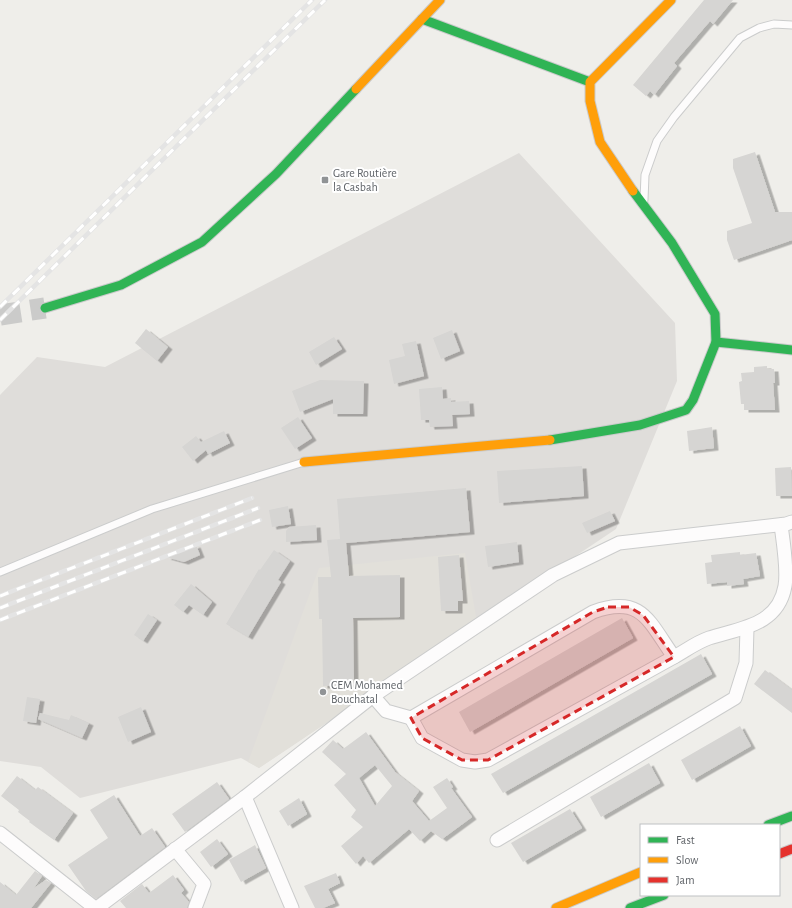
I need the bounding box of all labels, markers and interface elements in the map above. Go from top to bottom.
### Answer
place label: Gare Routière la Casbah [333,167,397,193]
marker: Gare Routière la Casbah [320,175,330,185]
place label: CEM Mohamed Bouchatal [331,679,403,705]
marker: CEM Mohamed Bouchatal [318,687,328,697]
legend [640,824,780,896]
text: Fast [676,834,695,846]
text: Slow [676,854,698,866]
text: Jam [676,874,695,886]

